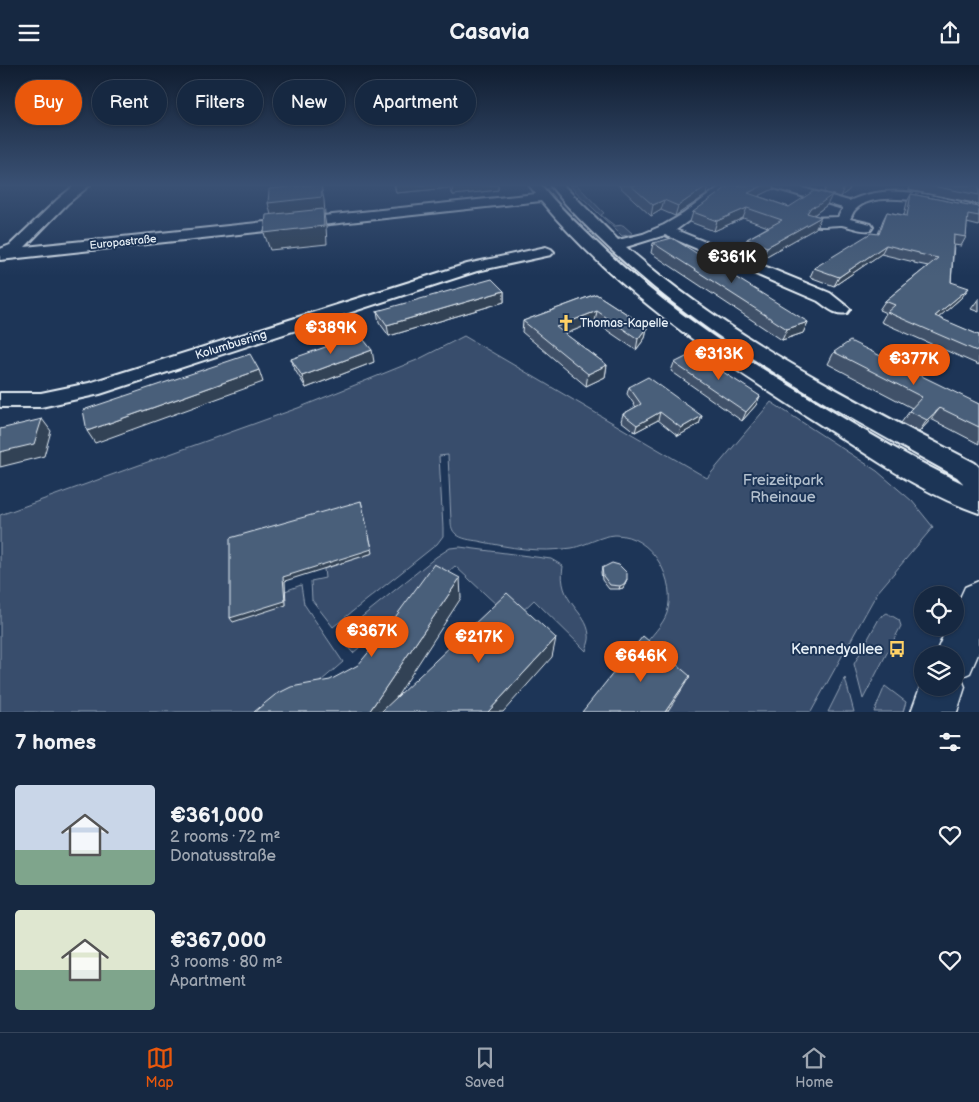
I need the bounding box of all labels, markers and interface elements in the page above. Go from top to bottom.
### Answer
icon: menu [15,19,43,47]
text: Casavia [449,19,530,46]
icon: share [936,19,964,47]
chip: Buy [15,80,82,125]
chip: Rent [92,80,167,125]
chip: Filters [177,80,263,125]
chip: New [273,80,345,125]
chip: Apartment [355,80,476,125]
street label: Europastraße [89,232,158,252]
pin: €361K [697,241,767,284]
text: €361K [708,248,756,267]
pin: €389K [296,313,366,355]
church icon: Thomas-Kapelle [556,313,576,333]
place label: Thomas-Kapelle [580,316,668,331]
text: €389K [305,319,357,338]
street label: Kolumbusring [193,327,269,363]
pin: €313K [684,339,754,381]
pin: €377K [879,343,949,386]
text: €313K [695,345,743,364]
text: €377K [889,350,939,369]
park label: Freizeitpark Rheinaue [743,471,824,507]
map controls [914,586,964,696]
button: locate [914,586,964,636]
pin: €367K [337,615,407,658]
pin: €217K [444,621,514,664]
text: €367K [347,622,397,641]
text: €217K [455,628,503,647]
bus stop icon: Kennedyallee [887,639,907,659]
place label: Kennedyallee [791,640,883,659]
pin: €646K [606,641,676,683]
button: layers [914,646,964,696]
text: €646K [615,647,667,666]
icon: filters [936,728,964,756]
text: 7 homes [15,730,96,755]
text: €361,000 [170,803,264,828]
icon: home [55,805,115,865]
icon: heart [936,821,964,849]
text: 2 rooms · 72 m² [170,828,280,847]
text: Donatusstraße [170,847,276,866]
text: €367,000 [170,928,266,953]
icon: home [55,930,115,990]
icon: heart [936,946,964,974]
text: 3 rooms · 80 m² [170,953,283,972]
text: Apartment [170,972,246,991]
tab: Map [146,1044,174,1091]
tab: Saved [465,1044,504,1091]
tab: Home [795,1044,833,1091]

